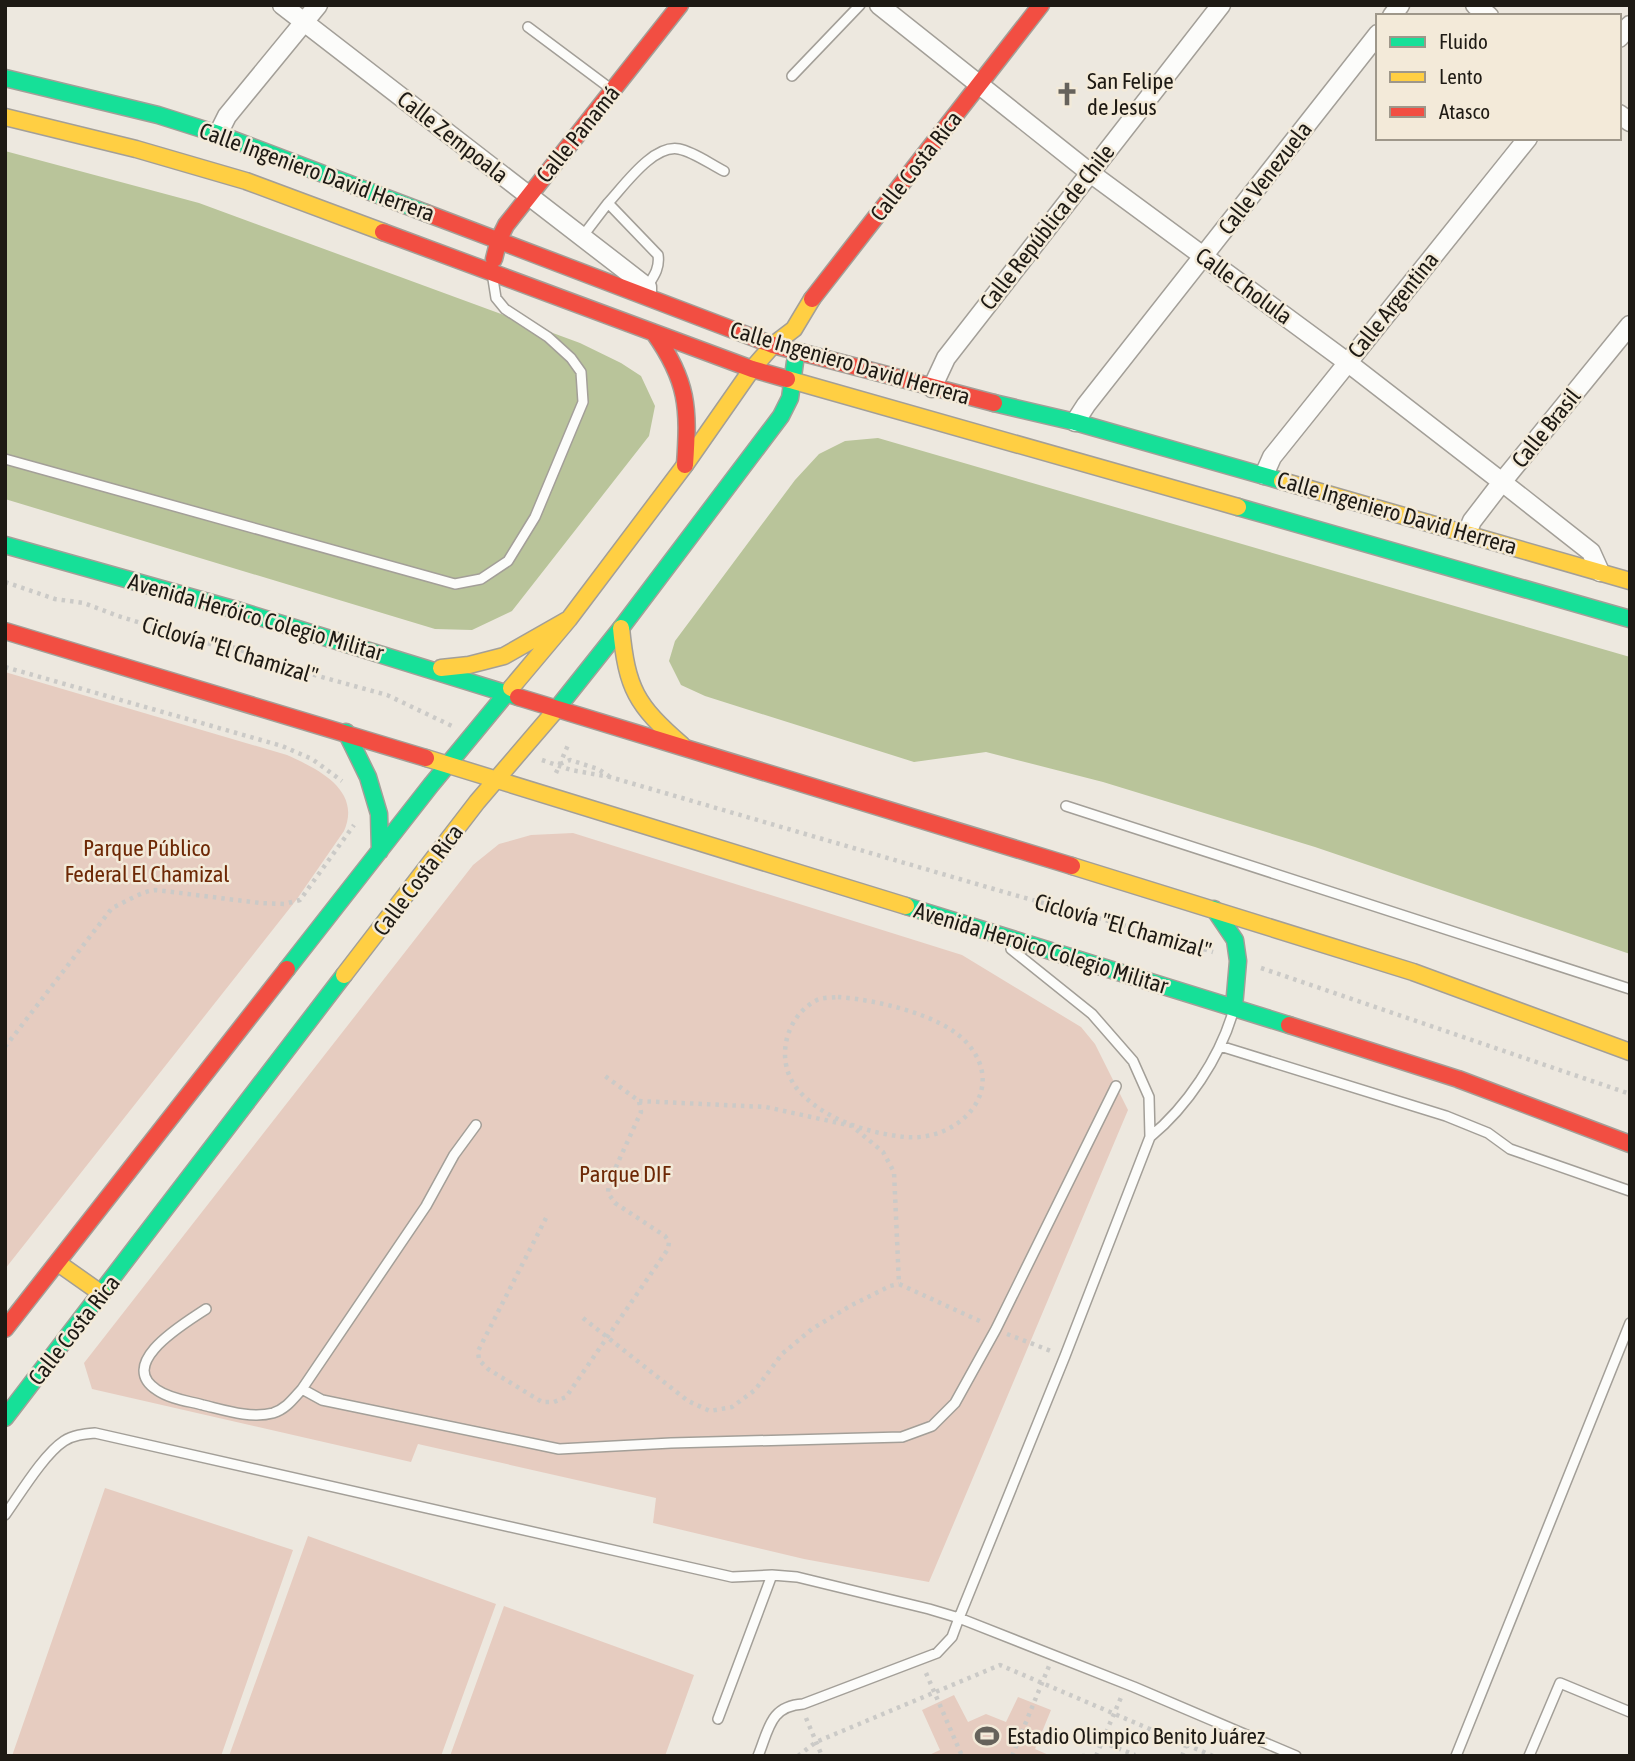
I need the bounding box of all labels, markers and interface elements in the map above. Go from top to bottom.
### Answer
legend [1376,14,1621,140]
text: Fluido [1439,29,1488,53]
text: Lento [1439,64,1483,88]
place label: San Felipe de Jesus [1087,68,1174,120]
street label: Calle Panamá [531,80,625,188]
church icon: San Felipe de Jesus [1053,80,1081,108]
street label: Calle Zempoala [393,86,513,188]
text: Atasco [1439,99,1490,123]
street label: Calle Costa Rica [865,106,967,226]
street label: Calle Venezuela [1213,116,1317,240]
street label: Calle Ingeniero David Herrera [196,117,438,227]
street label: Calle República de Chile [974,139,1120,315]
street label: Calle Cholula [1191,242,1297,330]
street label: Calle Argentina [1342,247,1444,363]
street label: Calle Ingeniero David Herrera [727,316,973,410]
street label: Calle Brasil [1506,383,1586,473]
street label: Calle Ingeniero David Herrera [1274,466,1520,560]
street label: Avenida Heróico Colegio Militar [125,568,388,666]
street label: Ciclovía "El Chamizal" [139,611,321,689]
street label: Calle Costa Rica [368,819,468,941]
park label: Parque Público Federal El Chamizal [65,835,229,887]
street label: Ciclovía "El Chamizal" [1032,888,1214,964]
street label: Avenida Heroico Colegio Militar [911,897,1172,999]
park label: Parque DIF [579,1161,672,1187]
street label: Calle Costa Rica [23,1270,125,1390]
sports icon: Estadio Olimpico Benito Juárez [973,1722,1001,1750]
place label: Estadio Olimpico Benito Juárez [1007,1723,1265,1749]

